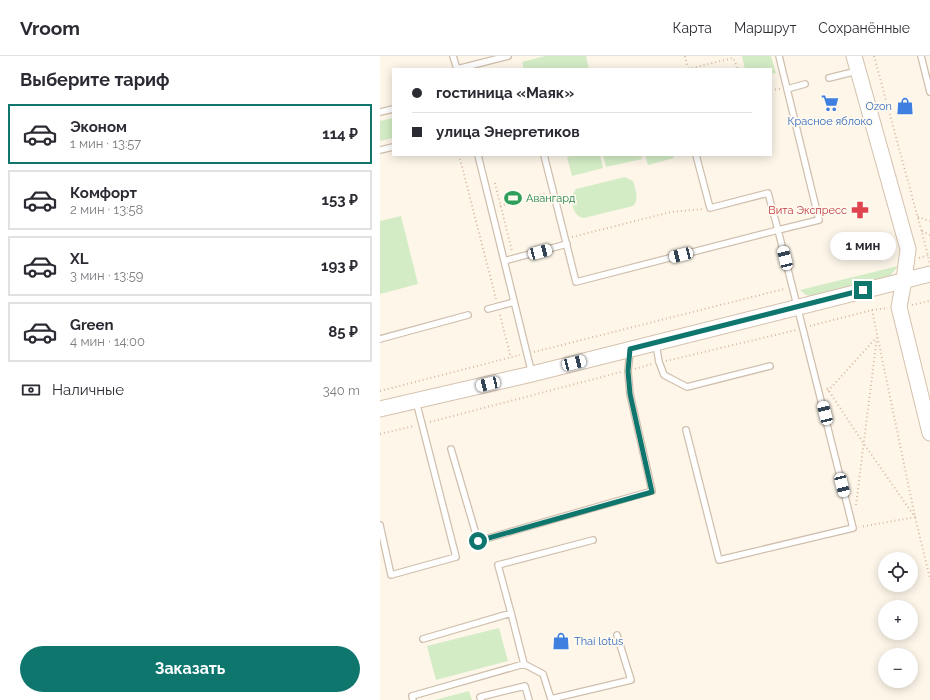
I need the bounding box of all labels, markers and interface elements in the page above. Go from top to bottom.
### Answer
text: Vroom [20,17,80,39]
text: Карта [673,20,712,36]
text: Маршрут [734,20,796,36]
text: Сохранённые [818,20,910,36]
text: Выберите тариф [20,69,170,90]
text: гостиница «Маяк» [436,84,574,102]
supermarket icon: Красное яблоко [820,93,840,113]
shop icon: Ozon [895,96,915,116]
place label: Ozon [865,100,892,113]
place label: Красное яблоко [787,115,873,128]
icon: car [22,116,58,152]
text: Эконом [70,118,127,136]
text: улица Энергетиков [436,123,580,141]
text: 114 ₽ [322,125,358,143]
text: 1 мин · 13:57 [70,136,141,151]
icon: car [22,182,58,218]
text: Комфорт [70,184,137,202]
sports icon: Авангард [503,188,523,208]
text: 153 ₽ [322,191,358,209]
place label: Авангард [526,192,576,205]
pharmacy icon: Вита Экспресс [850,200,870,220]
text: 2 мин · 13:58 [70,202,143,217]
place label: Вита Экспресс [768,204,847,217]
callout: 1 мин [830,232,896,260]
text: 1 мин [846,238,880,253]
car [527,243,553,261]
car [776,245,794,271]
car [668,246,694,264]
icon: car [22,248,58,284]
text: XL [70,250,88,268]
text: 193 ₽ [321,257,358,275]
text: 3 мин · 13:59 [70,268,143,283]
route end [854,281,872,299]
icon: car [22,314,58,350]
text: Green [70,316,114,334]
text: 85 ₽ [328,323,358,341]
text: 4 мин · 14:00 [70,334,145,349]
car [561,354,587,372]
car [475,375,501,393]
icon: cash [20,379,42,401]
text: Наличные [52,381,124,399]
text: 340 m [323,383,360,398]
car [816,400,834,426]
car [833,472,851,498]
route start [469,532,487,550]
map controls [878,552,918,688]
button: locate [878,552,918,592]
button: + [878,600,918,640]
shop icon: Thai lotus [551,631,571,651]
place label: Thai lotus [574,635,623,648]
button: Заказать [20,646,360,692]
button: − [878,648,918,688]

